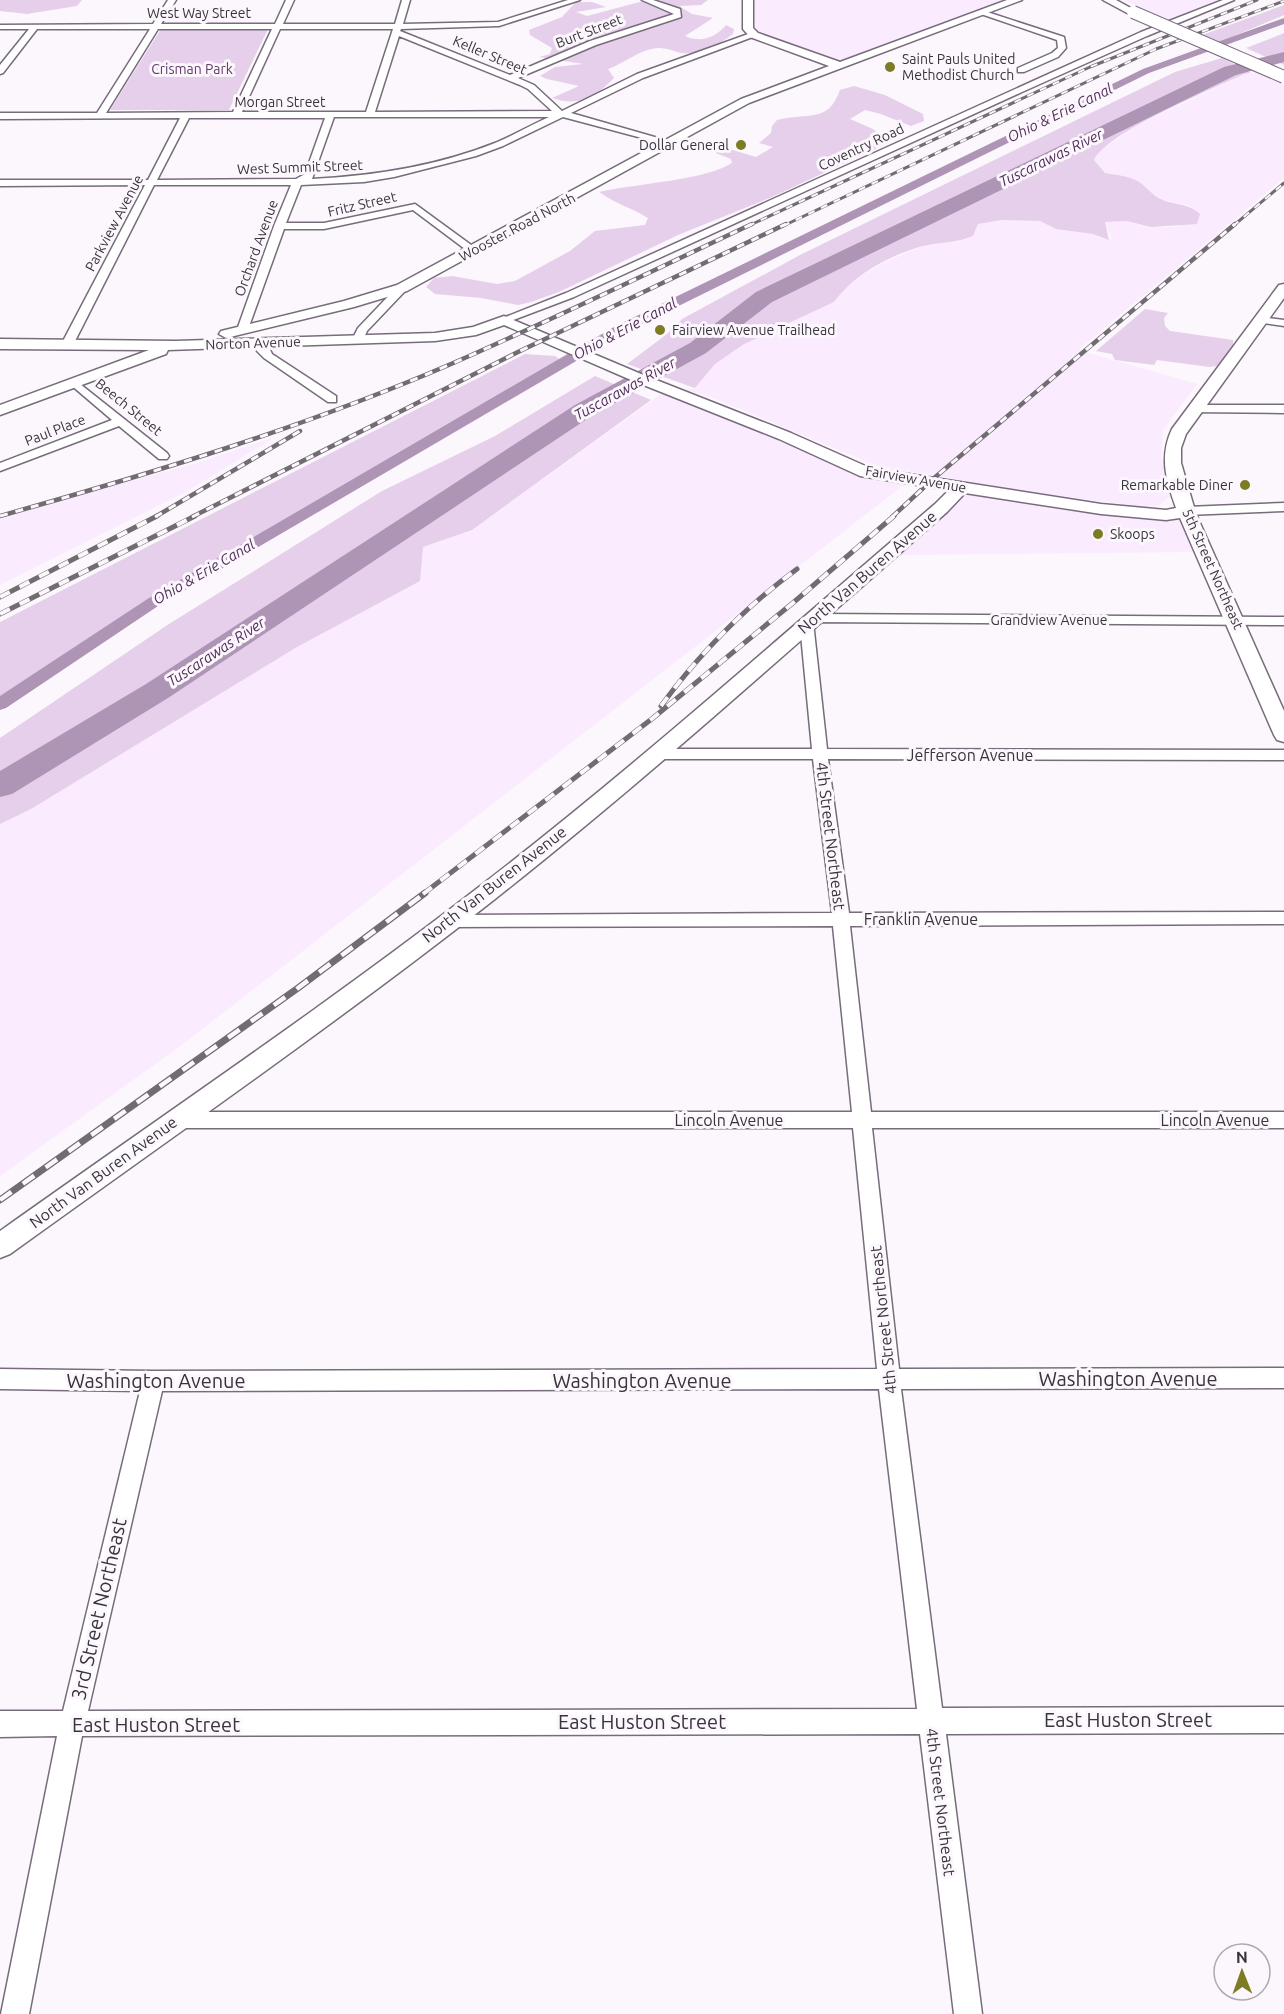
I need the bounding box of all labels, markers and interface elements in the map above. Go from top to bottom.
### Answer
street label: West Way Street [147,5,252,21]
street label: Burt Street [553,11,625,51]
street label: Keller Street [451,32,530,78]
place label: Saint Pauls United Methodist Church [902,51,1015,83]
marker: Saint Pauls United Methodist Church [883,60,897,74]
park label: Crisman Park [151,61,233,77]
water label: Ohio & Erie Canal [1004,79,1116,145]
street label: Morgan Street [234,94,326,110]
street label: Coventry Road [816,120,906,174]
water label: Tuscarawas River [996,125,1107,190]
place label: Dollar General [639,137,729,153]
marker: Dollar General [734,138,748,152]
street label: West Summit Street [237,157,364,177]
street label: Parkview Avenue [82,172,146,274]
street label: Fritz Street [326,188,398,220]
street label: Wooster Road North [456,190,578,264]
street label: Orchard Avenue [231,197,281,299]
water label: Ohio & Erie Canal [570,294,680,363]
place label: Fairview Avenue Trailhead [672,322,835,338]
marker: Fairview Avenue Trailhead [653,323,667,337]
street label: Norton Avenue [205,333,301,353]
water label: Tuscarawas River [571,353,680,423]
street label: Beech Street [92,375,166,439]
street label: Paul Place [22,411,88,449]
street label: Fairview Avenue [864,462,968,496]
place label: Remarkable Diner [1121,477,1234,493]
marker: Remarkable Diner [1238,478,1252,492]
street label: 5th Street Northeast [1179,506,1247,632]
street label: North Van Buren Avenue [794,507,940,637]
place label: Skoops [1110,526,1155,542]
marker: Skoops [1091,527,1105,541]
water label: Ohio & Erie Canal [150,535,258,608]
street label: Grandview Avenue [990,612,1108,628]
water label: Tuscarawas River [164,613,269,690]
street label: Jefferson Avenue [907,746,1033,764]
street label: 4th Street Northeast [813,761,849,912]
street label: North Van Buren Avenue [418,822,570,946]
street label: Franklin Avenue [864,910,978,928]
street label: Lincoln Avenue [675,1111,783,1129]
street label: Lincoln Avenue [1161,1111,1269,1129]
street label: North Van Buren Avenue [26,1112,180,1232]
street label: 4th Street Northeast [866,1244,900,1395]
street label: Washington Avenue [1038,1367,1218,1390]
street label: Washington Avenue [66,1369,246,1392]
street label: Washington Avenue [552,1369,732,1392]
street label: 3rd Street Northeast [66,1515,131,1702]
street label: East Huston Street [1044,1708,1212,1731]
street label: East Huston Street [558,1710,726,1733]
street label: East Huston Street [72,1713,240,1736]
street label: 4th Street Northeast [923,1727,959,1878]
north arrow [1212,1942,1272,2002]
text: N [1236,1948,1248,1966]

